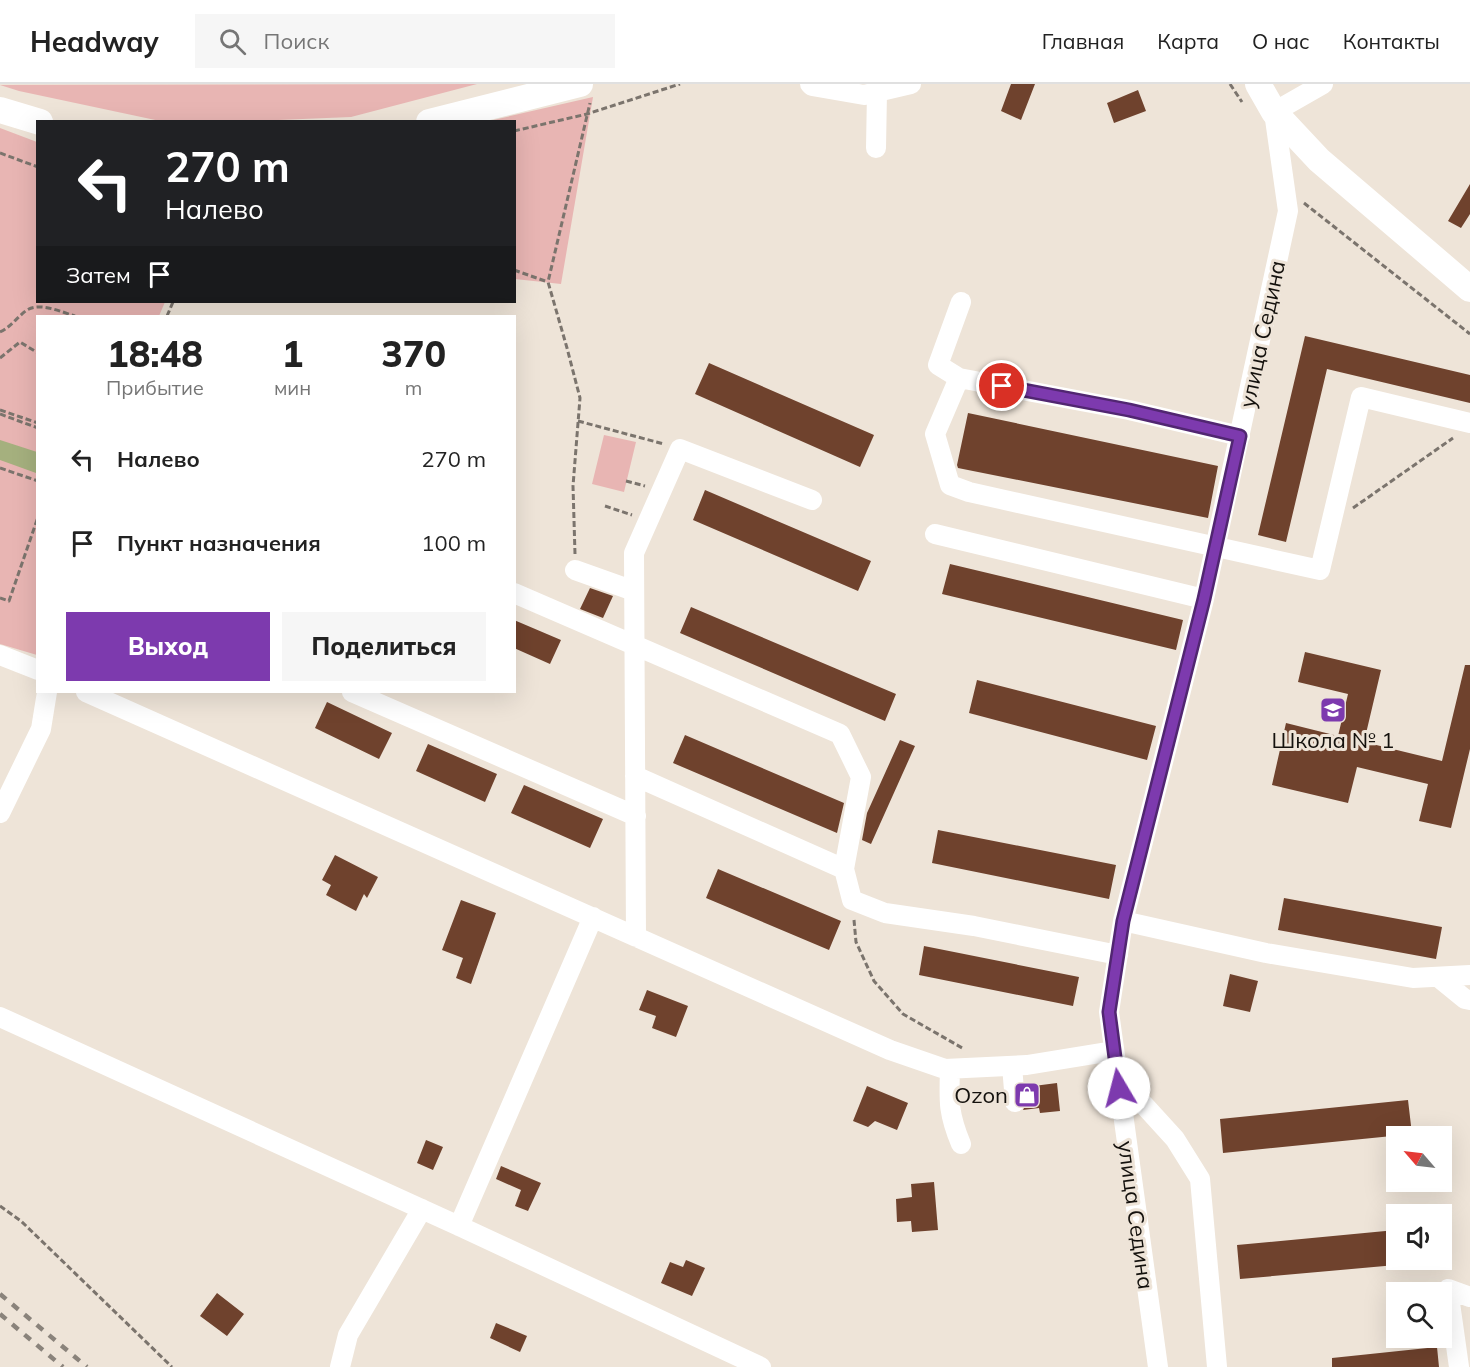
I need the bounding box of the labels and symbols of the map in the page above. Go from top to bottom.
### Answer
street label: улица Седина [1233,258,1291,410]
pin [976,360,1027,411]
school or university icon: Школа № 1 [1318,695,1348,725]
place label: Школа № 1 [1271,726,1395,754]
position arrow [1087,1056,1151,1120]
shop icon: Ozon [1012,1080,1042,1110]
place label: Ozon [954,1081,1008,1109]
north arrow [1386,1126,1452,1192]
street label: улица Седина [1112,1139,1160,1291]

